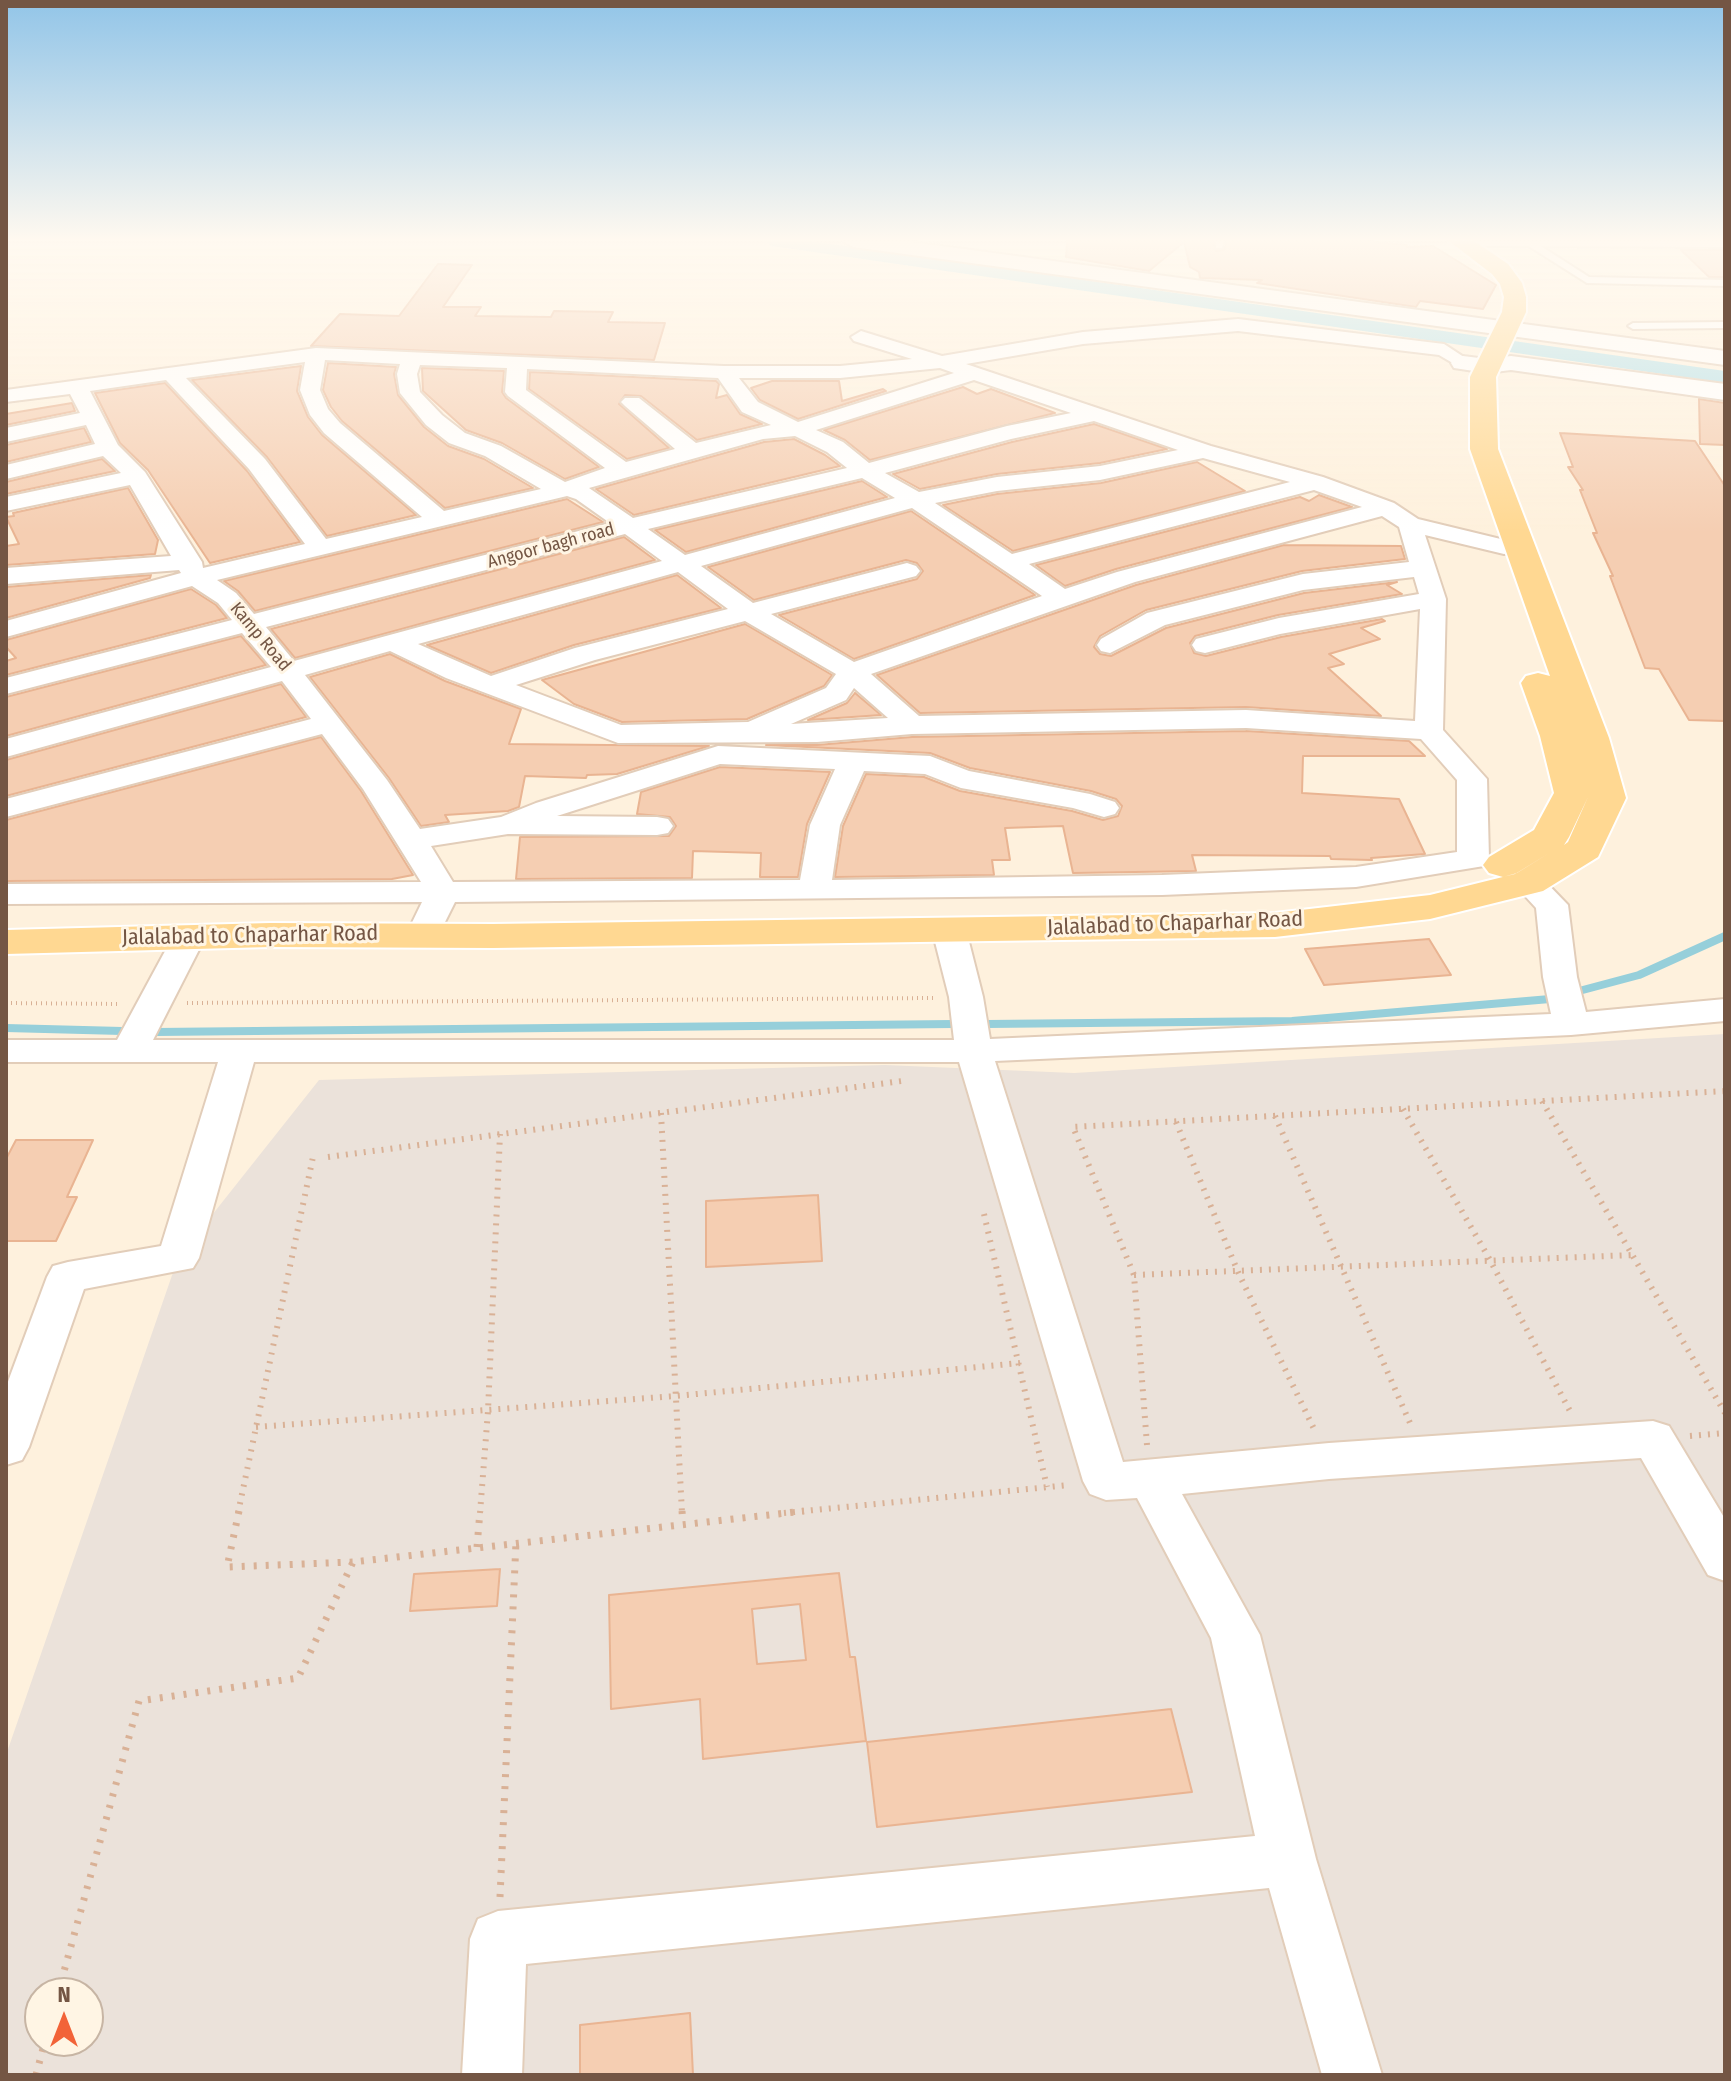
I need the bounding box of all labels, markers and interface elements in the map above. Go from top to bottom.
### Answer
street label: Angoor bagh road [485,519,617,573]
street label: Kamp Road [225,598,295,676]
street label: Jalalabad to Chaparhar Road [1046,906,1304,942]
street label: Jalalabad to Chaparhar Road [122,921,378,951]
north arrow [24,1977,104,2057]
text: N [57,1981,71,2008]

